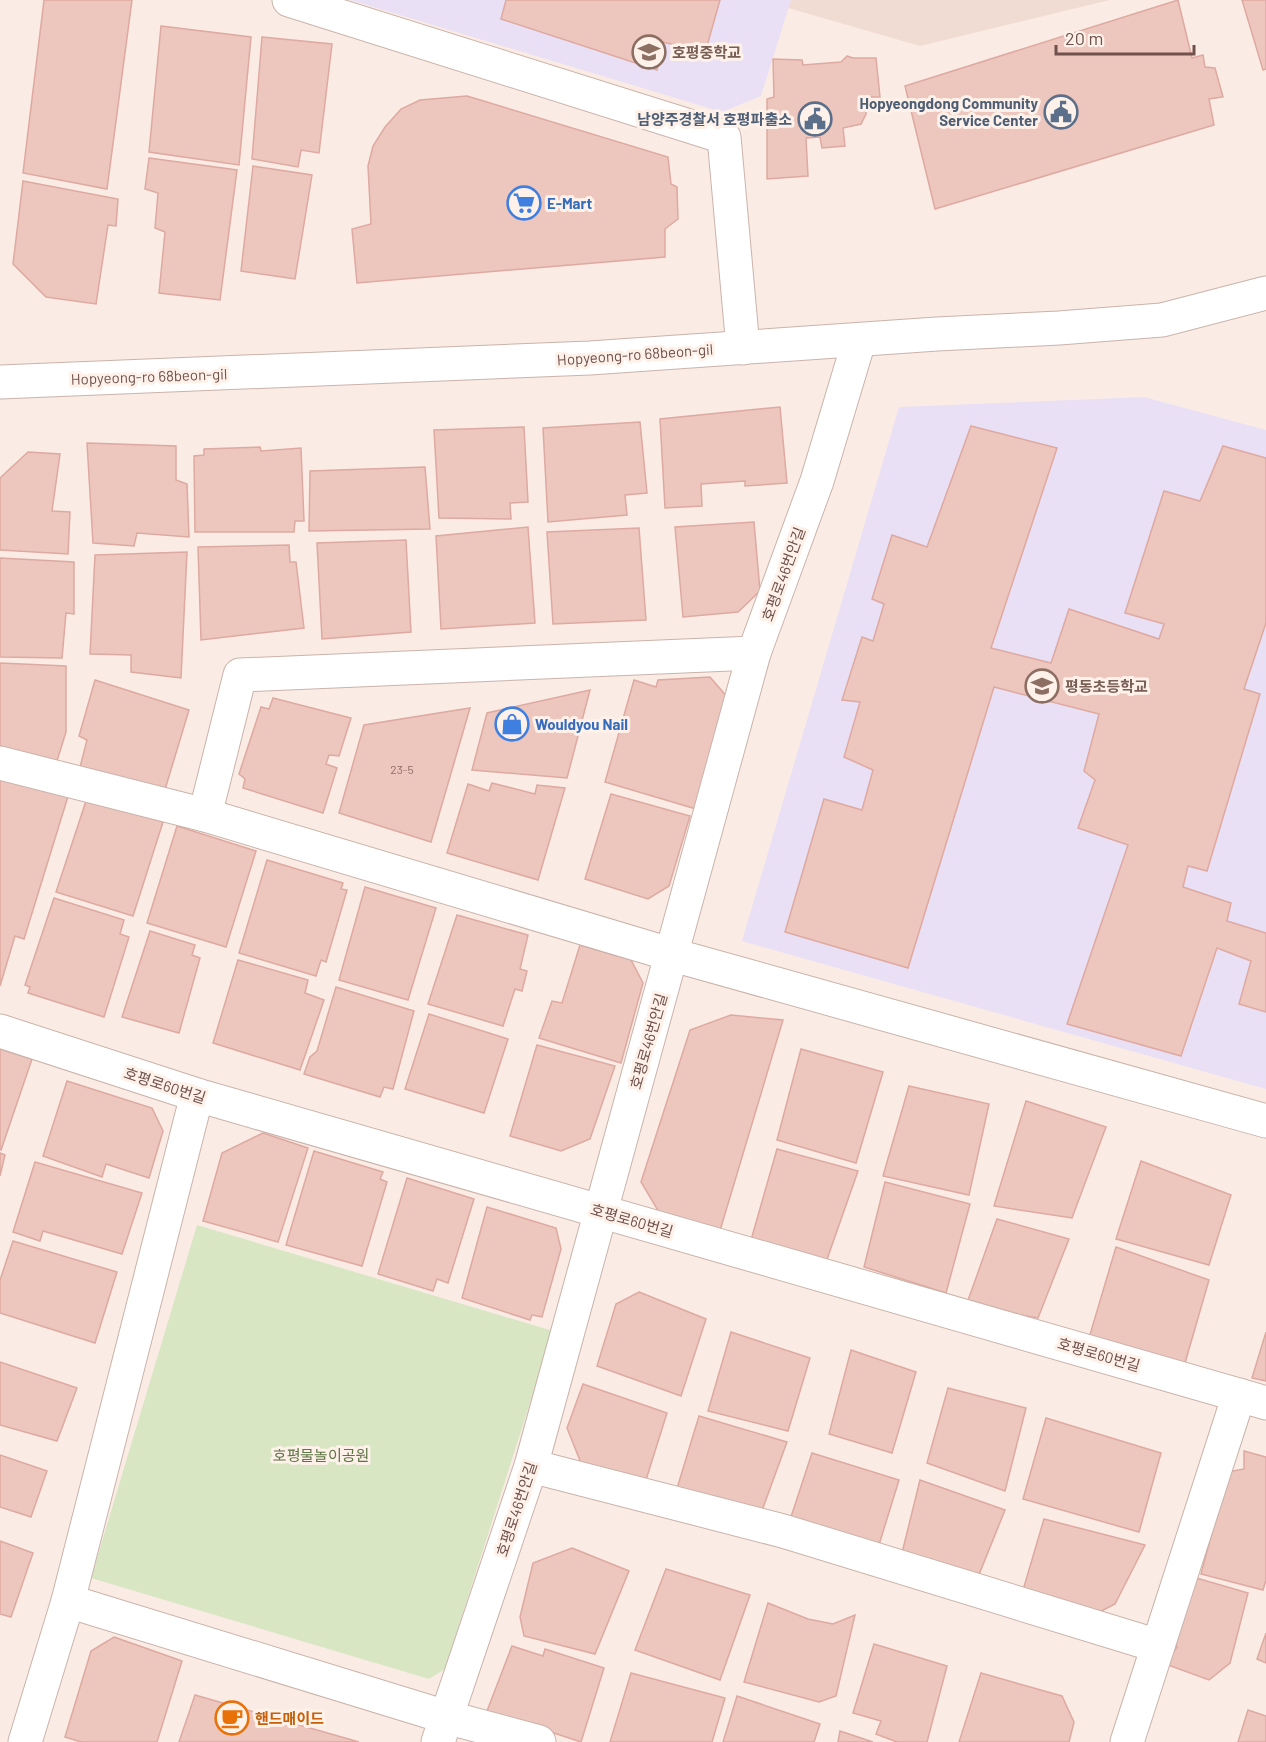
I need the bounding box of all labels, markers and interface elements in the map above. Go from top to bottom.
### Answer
scale bar [1056,18,1194,56]
text: 20 m [1065,27,1103,49]
school or university icon: 호평중학교 [631,34,667,70]
place label: 호평중학교 [672,43,741,61]
place label: Hopyeongdong Community Service Center [860,94,1038,129]
public building icon: Hopyeongdong Community Service Center [1043,94,1079,130]
public building icon: 남양주경찰서 호평파출소 [797,101,833,137]
place label: 남양주경찰서 호평파출소 [637,110,792,128]
supermarket icon: E-Mart [506,185,542,221]
place label: E-Mart [547,194,592,212]
street label: Hopyeong-ro 68beon-gil [556,340,714,368]
street label: Hopyeong-ro 68beon-gil [70,364,228,388]
street label: 호평로46번안길 [758,525,808,623]
school or university icon: 평동초등학교 [1024,668,1060,704]
place label: 평동초등학교 [1065,677,1148,695]
shop icon: Wouldyou Nail [494,706,530,742]
place label: Wouldyou Nail [535,715,628,733]
house number: 23-5 [390,762,414,776]
street label: 호평로46번안길 [626,991,670,1091]
street label: 호평로60번길 [122,1063,208,1107]
street label: 호평로60번길 [589,1200,675,1240]
street label: 호평로60번길 [1056,1334,1142,1374]
park label: 호평물놀이공원 [273,1446,369,1464]
street label: 호평로46번안길 [492,1459,540,1559]
cafe icon: 핸드매이드 [214,1700,250,1736]
place label: 핸드매이드 [255,1709,324,1727]

